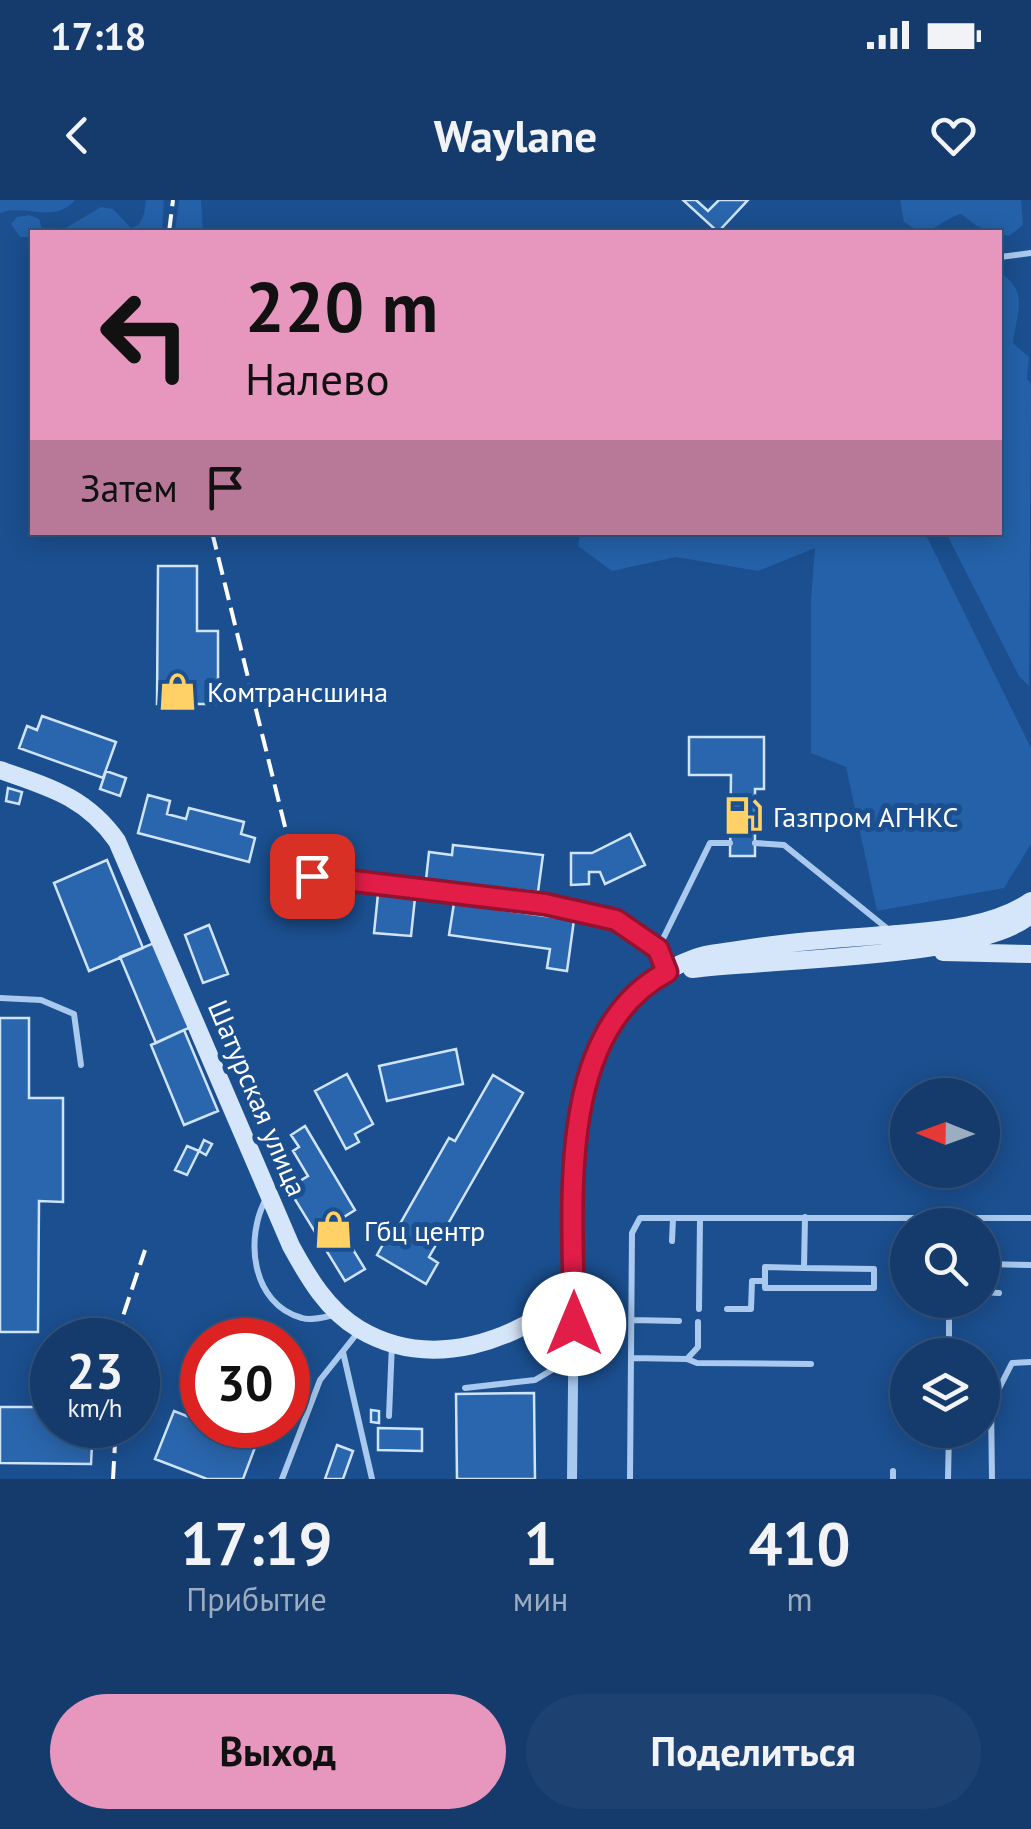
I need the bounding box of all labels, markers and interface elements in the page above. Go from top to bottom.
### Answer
text: 17:18 [50,11,146,60]
text: Waylane [434,106,597,164]
icon: back [50,108,105,163]
icon: heart [926,108,981,163]
text: 220 m [245,261,438,351]
icon: left [80,270,210,400]
text: Налево [245,349,390,407]
icon: arrive [198,460,253,515]
text: Затем [80,463,178,512]
shop icon: Комтрансшина [156,670,198,712]
place label: Комтрансшина [207,673,388,710]
fuel station icon: Газпром АГНКС [722,795,764,837]
place label: Газпром АГНКС [773,798,958,835]
pin [270,834,355,919]
icon: arrive [285,849,340,904]
street label: Шатурская улица [200,994,316,1202]
north arrow [890,1078,1000,1188]
map controls [890,1078,1000,1448]
button: search [890,1208,1000,1318]
shop icon: Гбц центр [313,1209,355,1251]
place label: Гбц центр [364,1212,485,1249]
position arrow [522,1272,626,1376]
speed limit sign: 30 [180,1318,310,1448]
text: 23 [67,1338,123,1403]
button: layers [890,1338,1000,1448]
text: km/h [68,1392,122,1424]
text: 17:19 [180,1504,333,1582]
text: 1 [524,1504,558,1582]
text: 410 [749,1504,851,1582]
text: Прибытие [186,1578,327,1620]
text: мин [513,1578,568,1620]
text: m [787,1578,813,1620]
button: Выход [50,1694,506,1809]
button: Поделиться [526,1694,981,1809]

